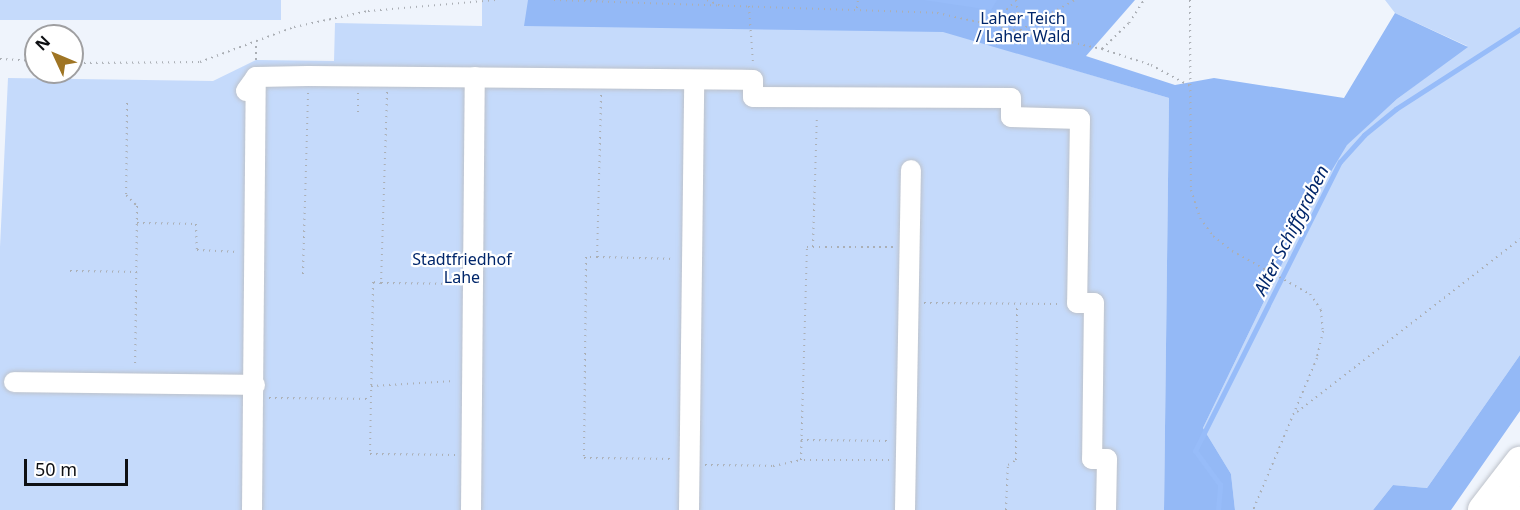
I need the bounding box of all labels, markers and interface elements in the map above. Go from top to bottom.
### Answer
park label: Laher Teich / Laher Wald [976,8,1070,46]
north arrow [24,24,84,84]
text: N [30,31,55,55]
water label: Alter Schiffgraben [1249,162,1333,298]
park label: Stadtfriedhof Lahe [412,249,512,287]
scale bar [27,447,130,485]
text: 50 m [35,457,77,481]

